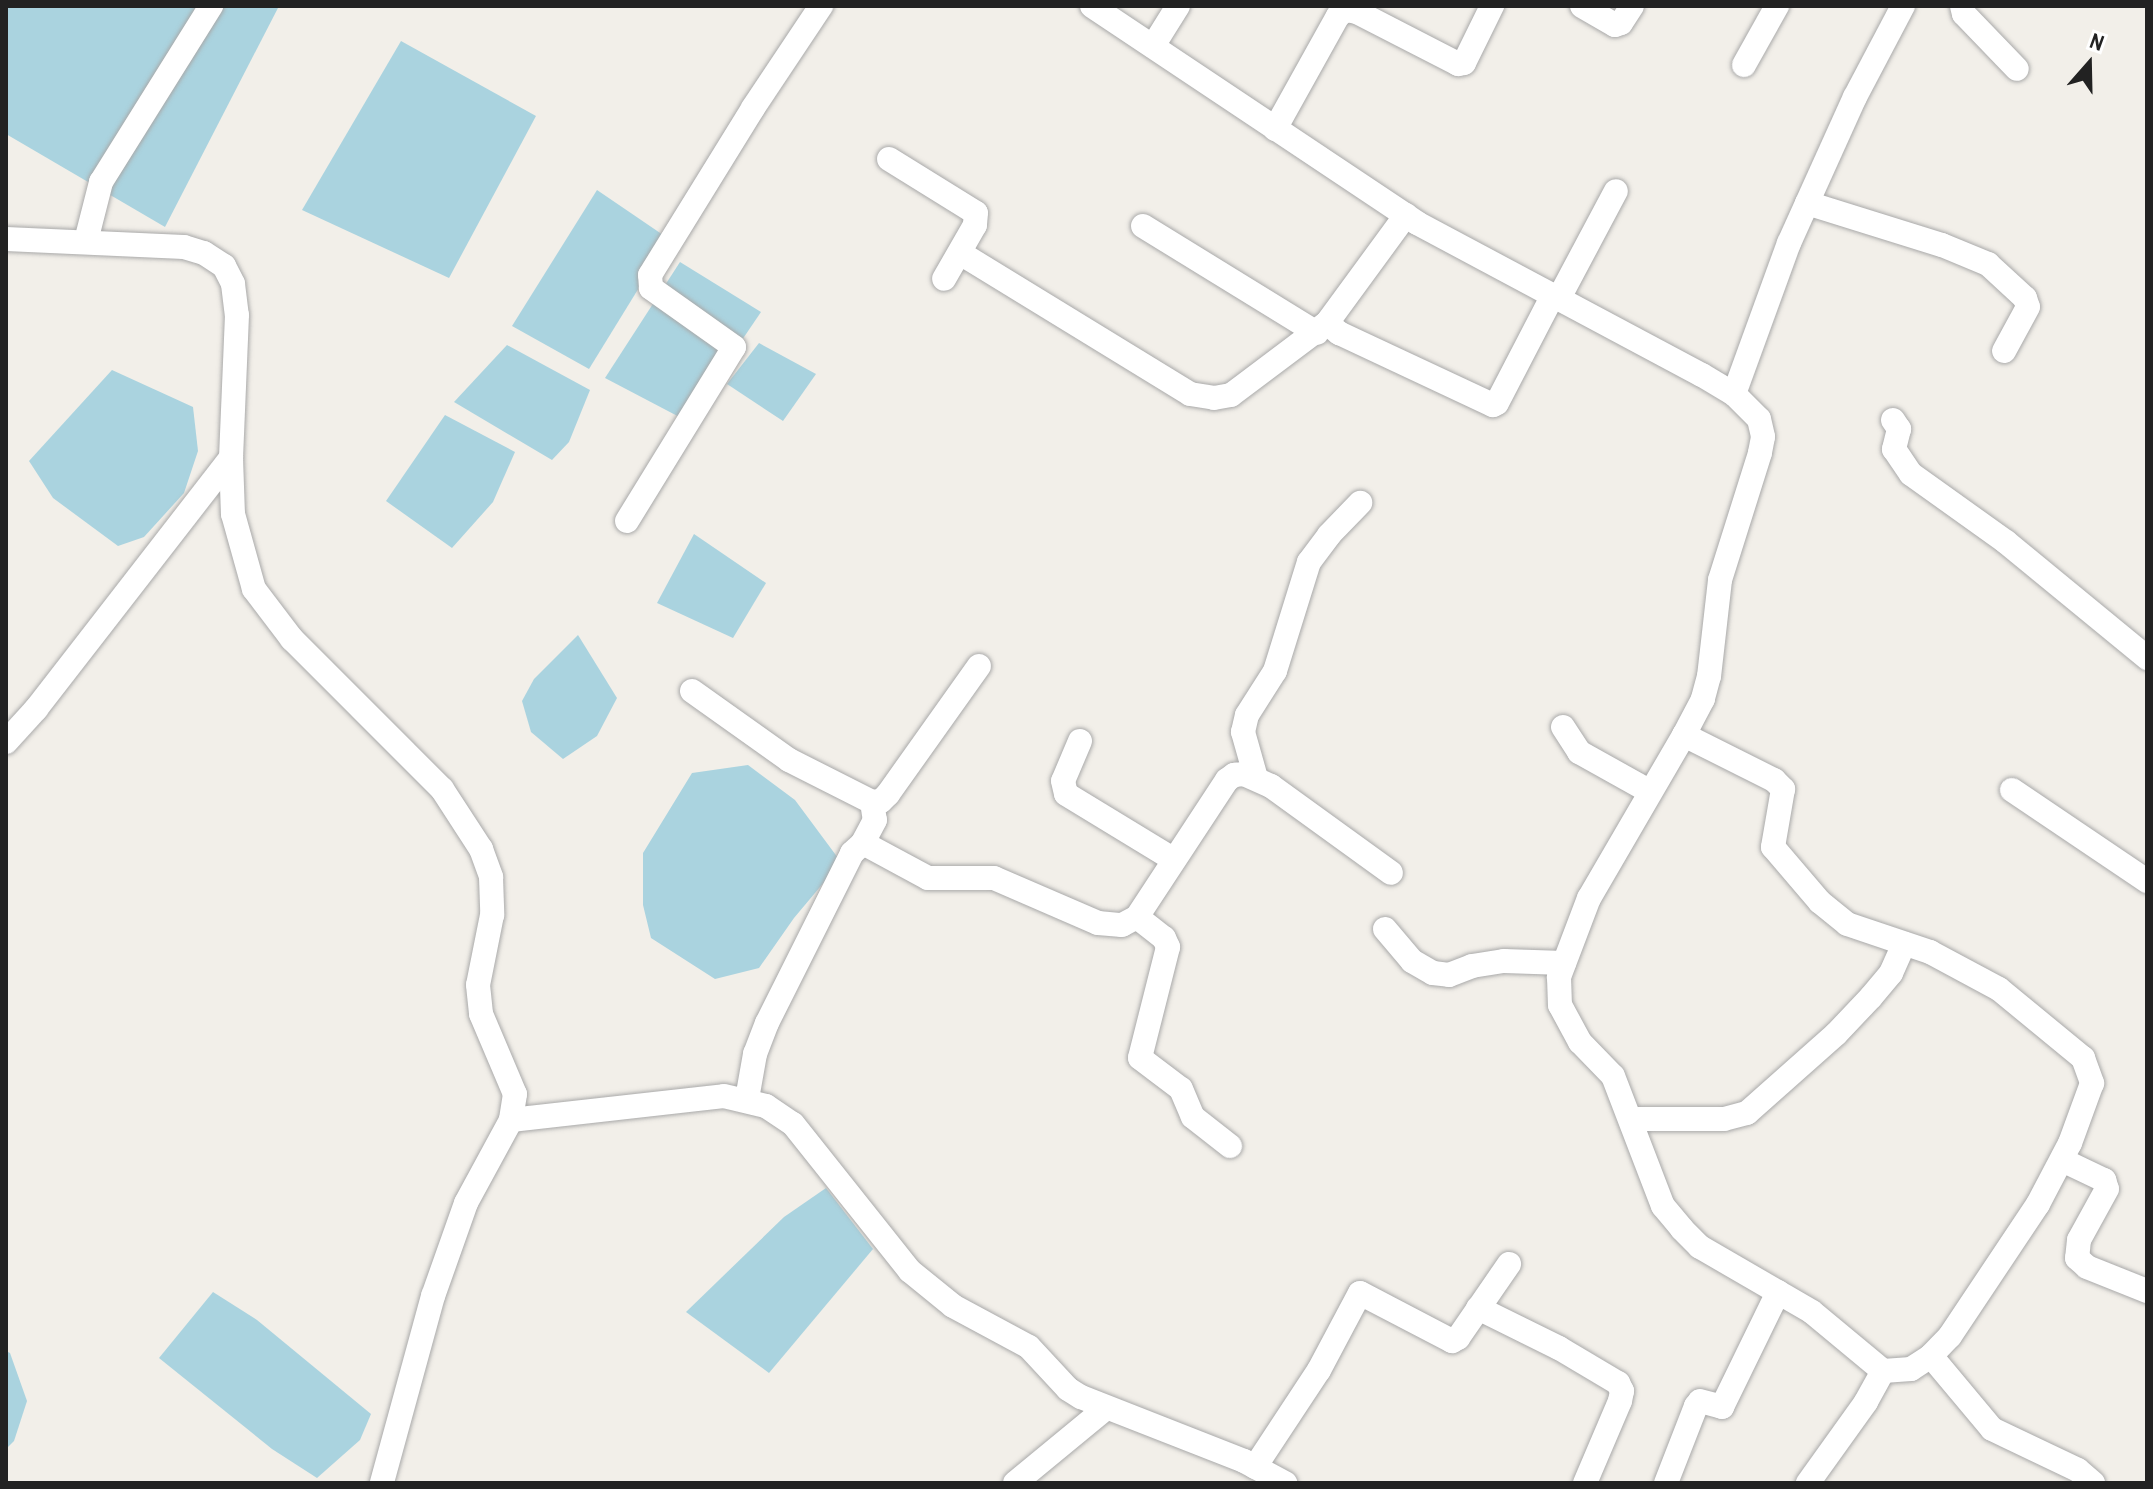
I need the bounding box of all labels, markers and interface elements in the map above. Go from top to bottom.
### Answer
north arrow [2049,24,2129,104]
text: N [2086,25,2108,58]

